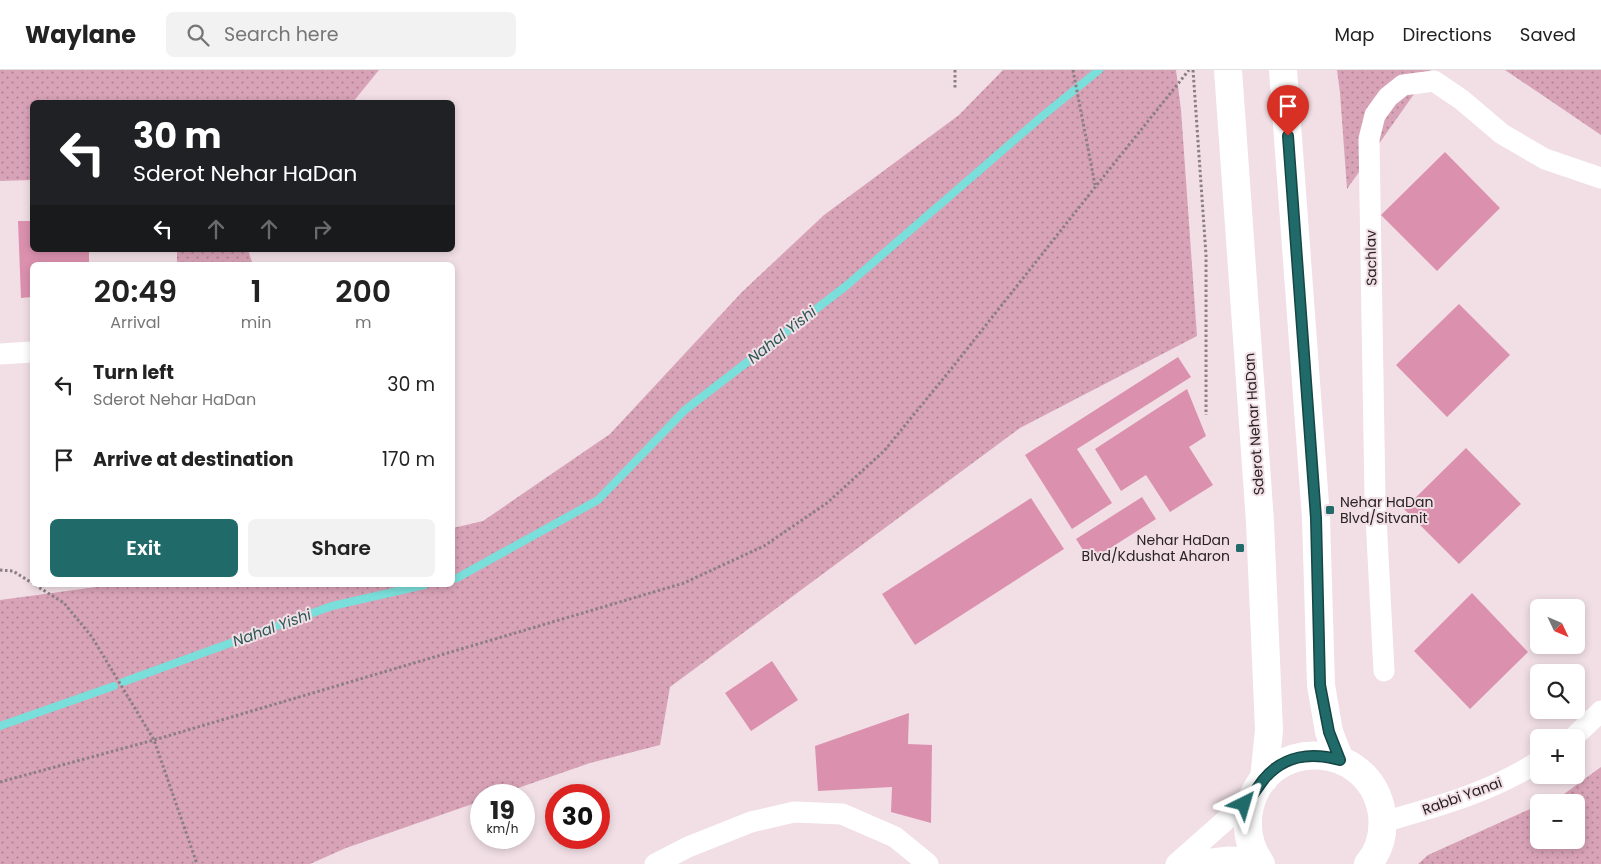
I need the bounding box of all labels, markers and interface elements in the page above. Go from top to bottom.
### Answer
search box [166,12,516,57]
text: Waylane [25,18,136,51]
icon: search [184,21,212,49]
text: Search here [224,21,339,48]
text: Map [1335,22,1374,47]
text: Directions [1402,22,1492,47]
text: Saved [1520,22,1576,47]
pin [1267,85,1309,136]
icon: arrive [1274,92,1302,120]
text: 30 m [133,111,221,160]
icon: left [50,120,115,185]
text: Sderot Nehar HaDan [133,158,357,189]
icon: left [149,215,177,243]
icon: ahead [202,215,230,243]
icon: ahead [255,215,283,243]
icon: right [308,215,336,243]
street label: Sachlav [1361,230,1381,286]
text: 20:49 [94,270,177,313]
text: 1 [251,270,262,313]
text: 200 [335,270,391,313]
water label: Nahal Yishi [743,301,821,368]
text: Arrival [110,311,161,334]
text: min [241,311,271,334]
text: m [355,311,371,334]
street label: Sderot Nehar HaDan [1239,352,1269,496]
text: Turn left [93,359,174,386]
icon: left [50,371,78,399]
text: 30 m [387,371,435,398]
text: Sderot Nehar HaDan [93,388,256,411]
icon: arrive [50,446,78,474]
text: Arrive at destination [93,446,294,473]
text: 170 m [382,446,435,473]
place label: Nehar HaDan Blvd/Sitvanit [1340,492,1433,528]
marker: Nehar HaDan Blvd/Sitvanit [1324,504,1336,516]
button: Exit [50,519,238,577]
button: Share [248,519,435,577]
place label: Nehar HaDan Blvd/Kdushat Aharon [1082,530,1230,566]
marker: Nehar HaDan Blvd/Kdushat Aharon [1234,542,1246,554]
north arrow [1530,599,1585,654]
map controls [1530,599,1585,849]
water label: Nahal Yishi [230,604,314,651]
button: search [1530,664,1585,719]
button: + [1530,729,1585,784]
street label: Rabbi Yanai [1419,772,1505,820]
position arrow [1217,777,1269,829]
speed limit sign: 30 [545,784,610,849]
text: 19 [490,793,515,828]
button: − [1530,794,1585,849]
text: km/h [487,820,518,837]

